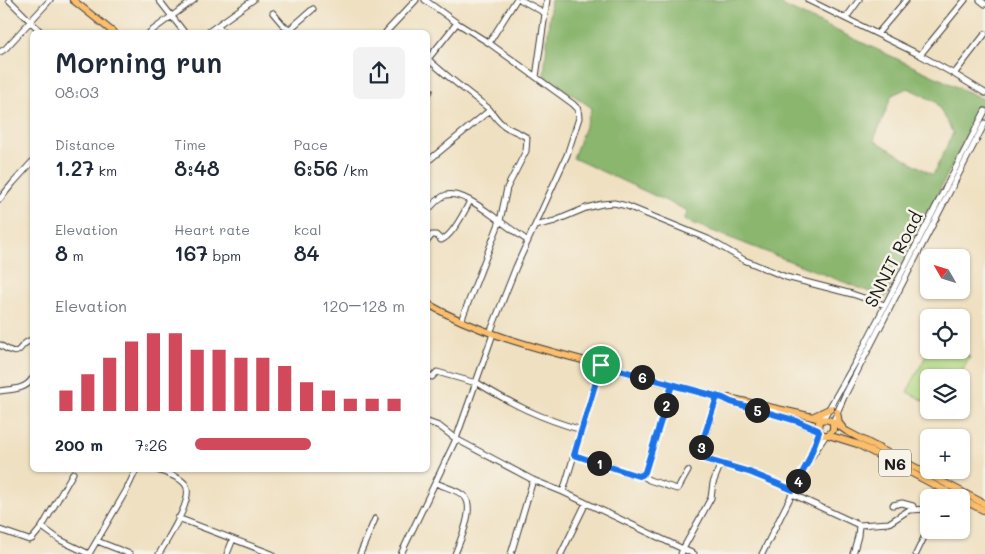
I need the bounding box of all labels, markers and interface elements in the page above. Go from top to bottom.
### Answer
text: Morning run [55,44,222,80]
button: share [353,47,405,99]
text: 08:03 [55,81,99,102]
text: Distance [55,135,115,154]
text: Time [174,135,206,154]
text: Pace [294,135,328,154]
text: 1.27 [55,154,94,181]
text: 8:48 [174,154,220,181]
text: 6:56 [294,154,338,181]
text: km [94,161,117,180]
text: /km [338,161,368,180]
street label: SNNIT Road [858,207,928,311]
text: Elevation [55,220,118,239]
text: Heart rate [174,220,250,239]
text: kcal [294,220,322,239]
text: 8 [55,239,68,266]
text: 167 [174,239,208,266]
text: 84 [294,239,320,266]
text: m [68,246,84,265]
text: bpm [208,246,241,265]
north arrow [920,249,970,299]
map controls [920,249,970,539]
text: Elevation [55,295,127,316]
text: 120–128 m [322,295,405,316]
button: locate [920,309,970,359]
pin [580,344,622,386]
icon: arrive [587,351,615,379]
pin: 6 [630,364,654,390]
text: 6 [638,368,647,387]
button: layers [920,369,970,419]
pin: 2 [654,392,678,418]
text: 2 [663,396,670,415]
pin: 5 [744,398,770,422]
text: 5 [753,401,762,420]
button: + [920,429,970,479]
text: 200 m [55,434,103,455]
text: 7:26 [135,434,167,455]
pin: 3 [688,434,714,460]
text: 3 [697,438,706,457]
road number: N6 [879,449,911,476]
pin: 1 [586,450,612,476]
text: 1 [596,454,603,473]
pin: 4 [786,468,810,494]
text: 4 [794,472,803,491]
button: − [920,489,970,539]

